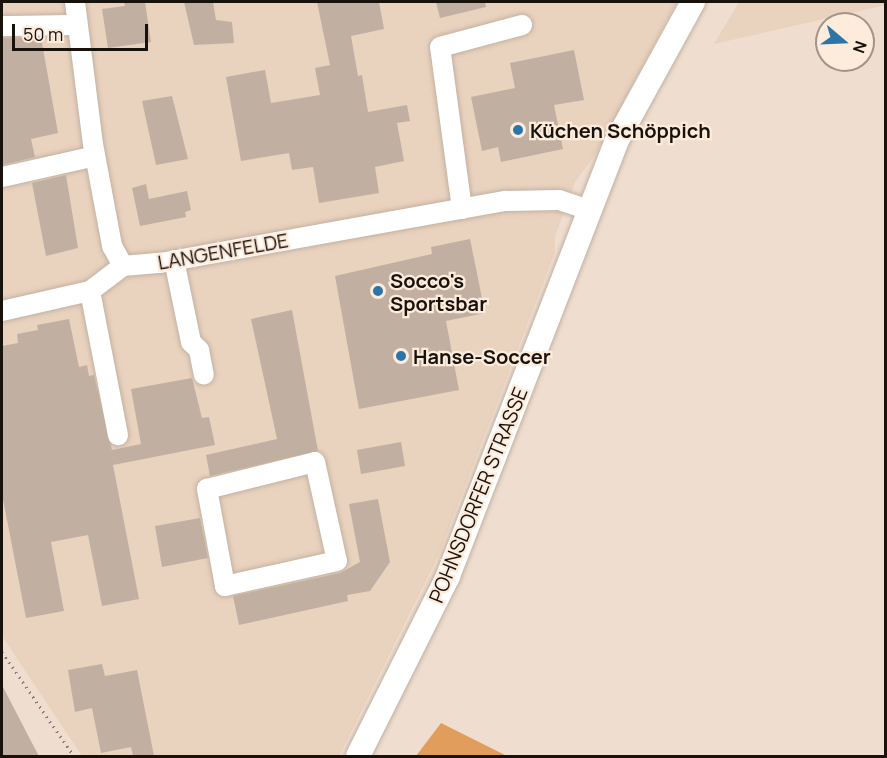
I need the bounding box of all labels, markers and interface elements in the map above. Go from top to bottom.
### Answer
scale bar [15,12,152,50]
north arrow [815,12,875,72]
text: 50 m [23,22,63,46]
text: N [848,38,872,56]
place label: Küchen Schöppich [530,118,711,142]
marker: Küchen Schöppich [511,123,525,137]
street label: LANGENFELDE [156,228,290,274]
place label: Socco's Sportsbar [390,268,487,315]
marker: Socco's Sportsbar [371,284,385,298]
place label: Hanse-Soccer [413,344,551,368]
marker: Hanse-Soccer [394,349,408,363]
street label: POHNSDORFER STRASSE [424,384,532,606]

